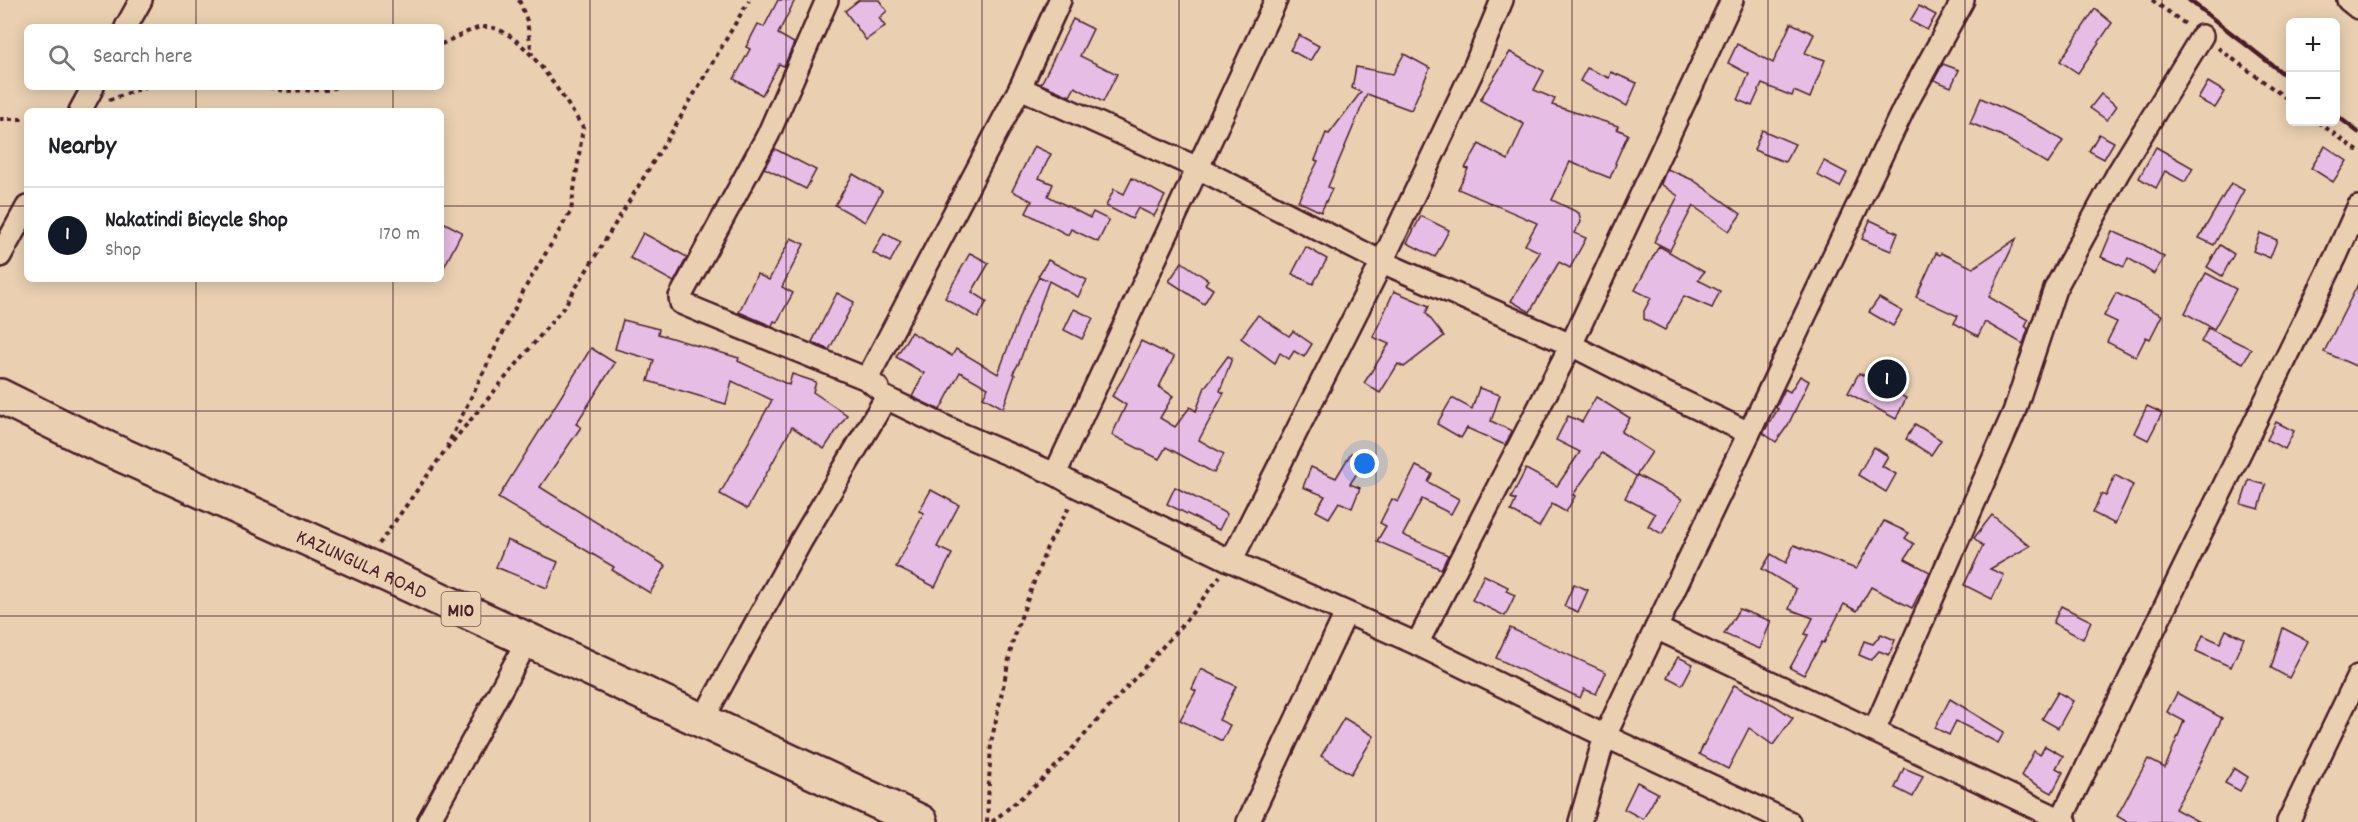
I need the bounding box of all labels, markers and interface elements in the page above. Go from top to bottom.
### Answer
map controls [2286,18,2340,126]
button: + [2286,18,2340,72]
search box [24,24,444,90]
icon: search [45,41,78,74]
text: Search here [93,42,192,73]
button: − [2286,72,2340,126]
text: Nearby [48,129,116,166]
text: Nakatindi Bicycle Shop [105,206,288,237]
text: 1 [65,221,70,249]
text: 170 m [379,221,420,249]
text: Shop [105,237,141,265]
pin: 1 [1868,356,1906,401]
your location [1350,449,1379,478]
street label: KAZUNGULA ROAD [290,523,431,609]
road number: M10 [442,592,480,626]

